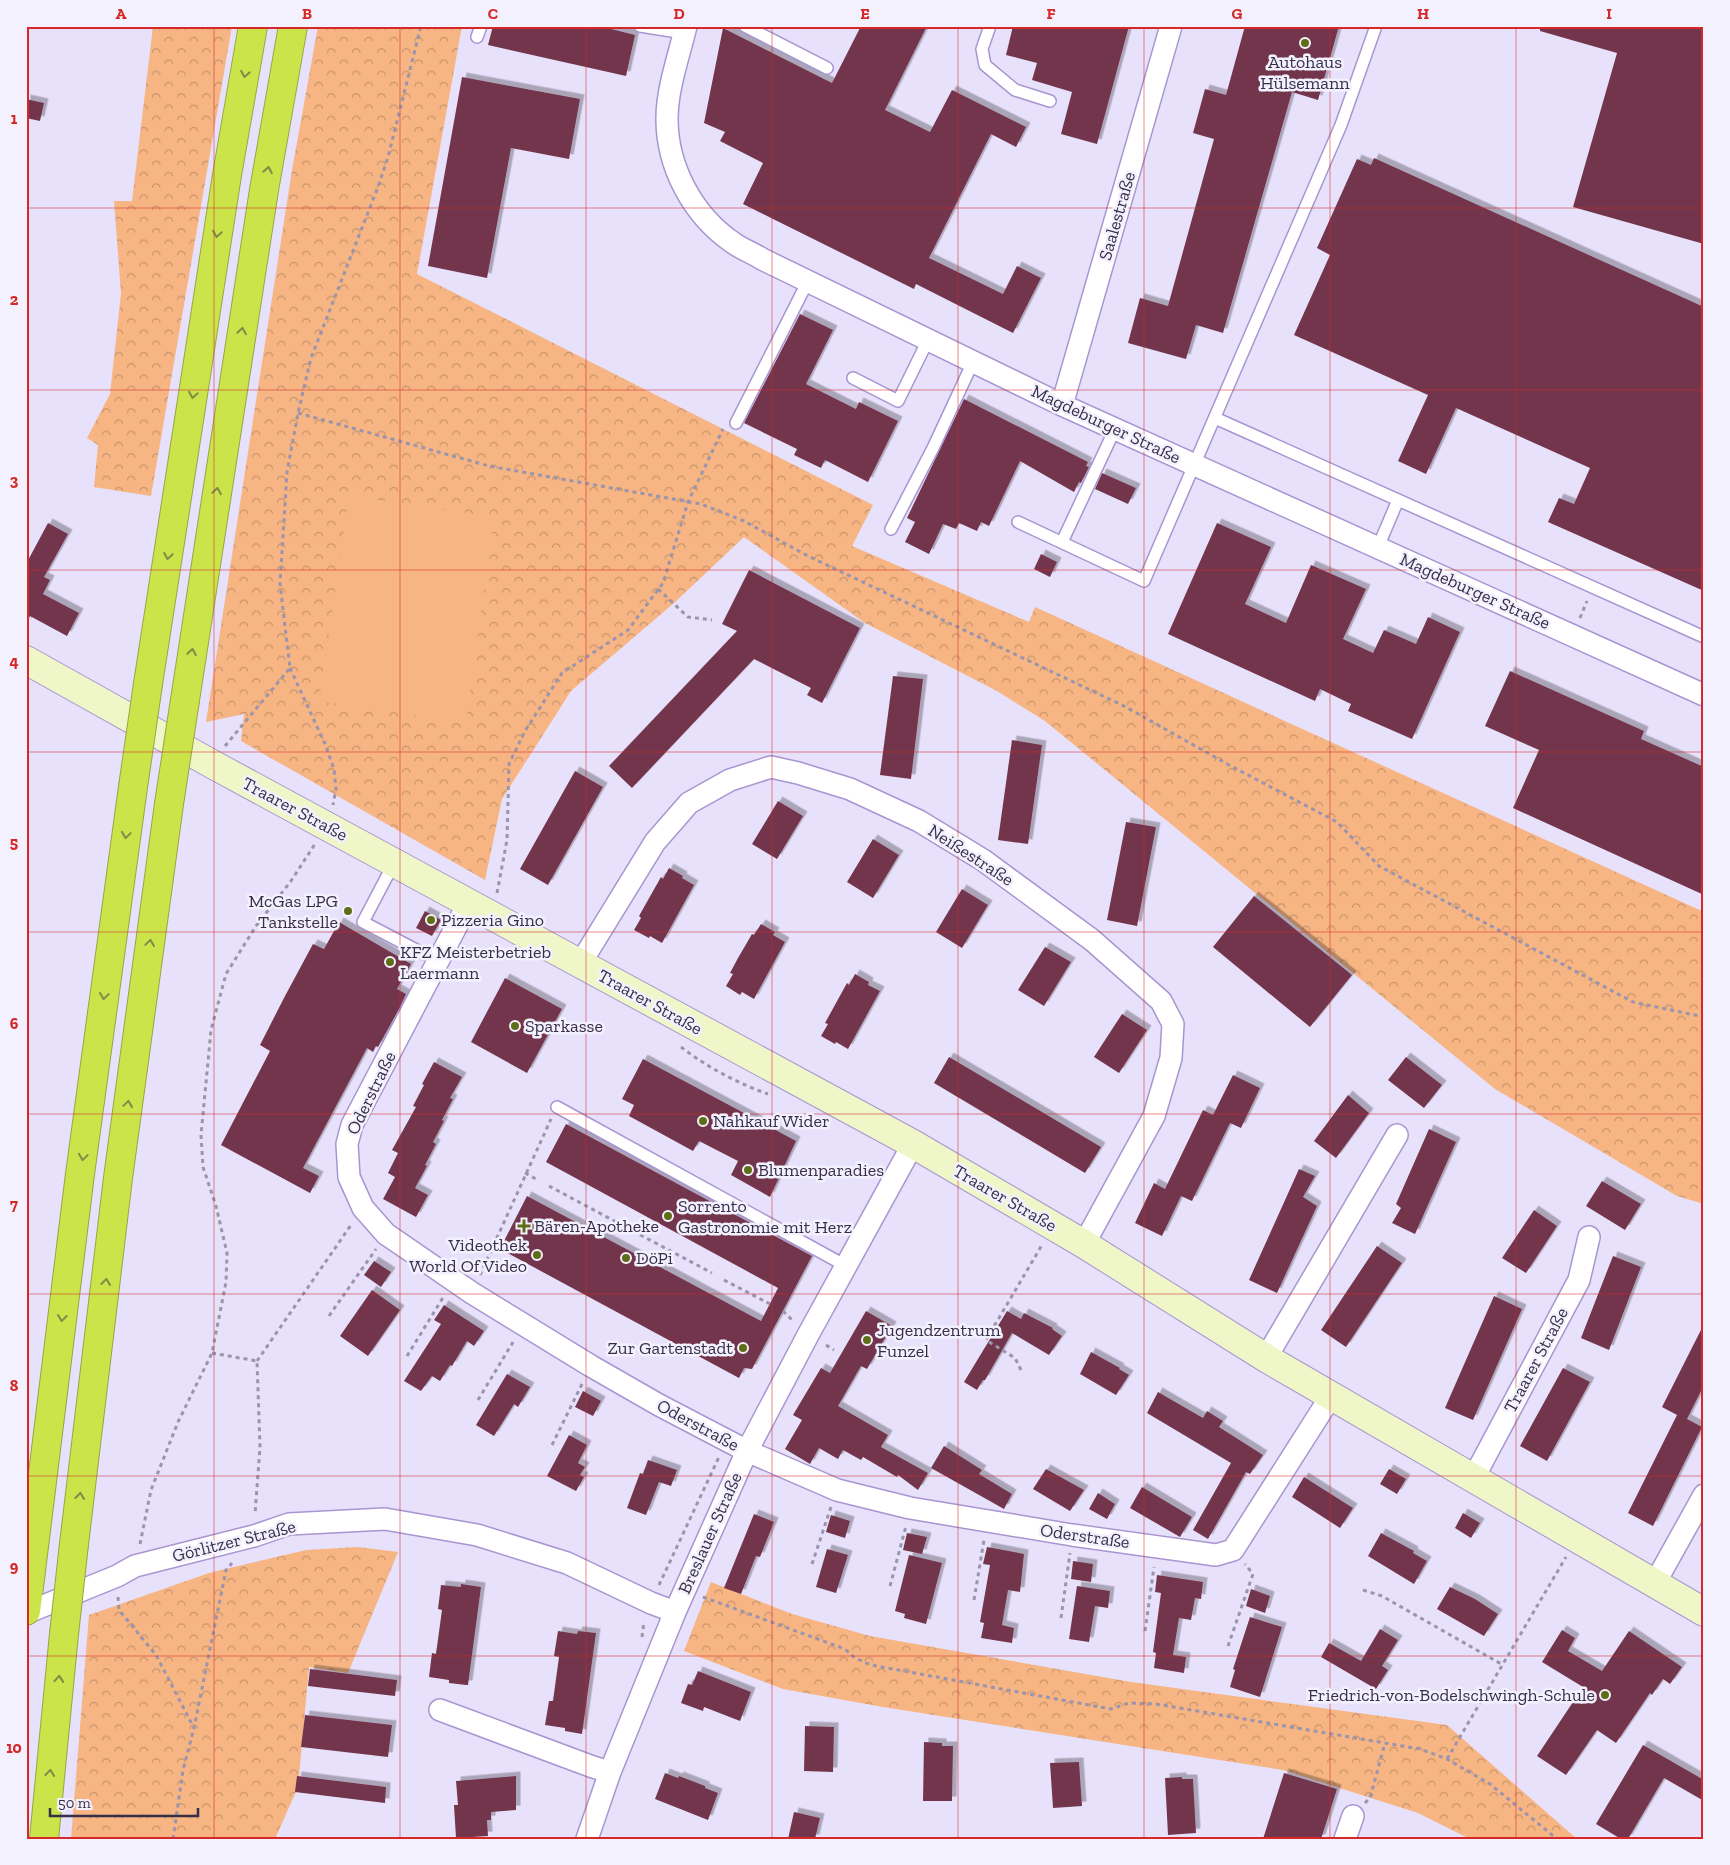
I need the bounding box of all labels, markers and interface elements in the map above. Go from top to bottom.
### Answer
text: A [116,4,127,23]
text: B [302,4,312,23]
text: C [488,4,498,23]
text: D [673,4,685,23]
text: E [860,4,870,23]
text: F [1046,4,1056,23]
text: G [1232,4,1243,23]
text: H [1417,4,1429,23]
text: I [1606,4,1612,23]
marker: Autohaus Hülsemann [1299,37,1311,49]
place label: Autohaus Hülsemann [1260,51,1350,94]
one-way arrow [240,70,250,79]
text: 1 [11,109,18,128]
one-way arrow [262,166,272,175]
street label: Saalestraße [1094,169,1140,263]
one-way arrow [213,230,223,239]
text: 2 [10,290,19,309]
one-way arrow [236,326,246,335]
street label: Magdeburger Straße [1028,380,1184,468]
one-way arrow [188,391,198,399]
text: 3 [10,471,19,490]
one-way arrow [211,487,221,496]
street label: Magdeburger Straße [1396,548,1554,634]
one-way arrow [163,551,173,560]
one-way arrow [187,648,197,656]
text: 4 [9,652,19,671]
street label: Traarer Straße [239,772,351,846]
street label: Neißestraße [924,819,1018,891]
one-way arrow [121,831,132,839]
text: 5 [10,833,18,852]
place label: McGas LPG Tankstelle [249,890,338,933]
marker: McGas LPG Tankstelle [342,905,354,917]
place label: Pizzeria Gino [441,909,544,931]
marker: Pizzeria Gino [425,914,437,926]
one-way arrow [144,938,155,946]
place label: KFZ Meisterbetrieb Laermann [400,941,551,984]
marker: KFZ Meisterbetrieb Laermann [384,956,396,968]
street label: Traarer Straße [594,964,706,1040]
one-way arrow [100,992,110,1000]
text: 6 [10,1014,19,1033]
place label: Sparkasse [525,1015,603,1037]
marker: Sparkasse [509,1020,521,1032]
street label: Oderstraße [341,1048,401,1138]
one-way arrow [122,1099,133,1107]
place label: Nahkauf Wider [713,1110,829,1132]
marker: Nahkauf Wider [697,1115,709,1127]
one-way arrow [78,1153,88,1161]
place label: Blumenparadies [758,1159,884,1181]
street label: Traarer Straße [949,1159,1061,1237]
marker: Blumenparadies [742,1164,754,1176]
text: 7 [10,1195,18,1214]
place label: Sorrento Gastronomie mit Herz [678,1195,852,1238]
marker: Sorrento Gastronomie mit Herz [662,1210,674,1222]
place label: Bären-Apotheke [534,1215,659,1237]
marker: Bären-Apotheke [518,1220,530,1232]
place label: Videothek World Of Video [409,1234,528,1277]
place label: DöPi [636,1247,673,1269]
marker: Videothek World Of Video [531,1249,543,1261]
marker: DöPi [620,1252,632,1264]
one-way arrow [100,1278,111,1286]
street label: Traarer Straße [1499,1304,1573,1416]
one-way arrow [57,1314,68,1322]
place label: Jugendzentrum Funzel [877,1319,1001,1362]
marker: Jugendzentrum Funzel [861,1334,873,1346]
place label: Zur Gartenstadt [607,1337,733,1359]
marker: Zur Gartenstadt [737,1342,749,1354]
text: 8 [10,1376,19,1395]
street label: Oderstraße [653,1394,743,1456]
street label: Breslauer Straße [673,1469,747,1597]
one-way arrow [74,1491,85,1499]
street label: Görlitzer Straße [170,1515,298,1567]
street label: Oderstraße [1039,1519,1131,1553]
text: 9 [10,1557,19,1576]
one-way arrow [54,1675,65,1683]
place label: Friedrich-von-Bodelschwingh-Schule [1308,1684,1595,1706]
marker: Friedrich-von-Bodelschwingh-Schule [1599,1689,1611,1701]
text: 10 [6,1738,22,1757]
one-way arrow [45,1769,56,1777]
scale bar [50,1785,198,1817]
text: 50 m [58,1794,91,1812]

